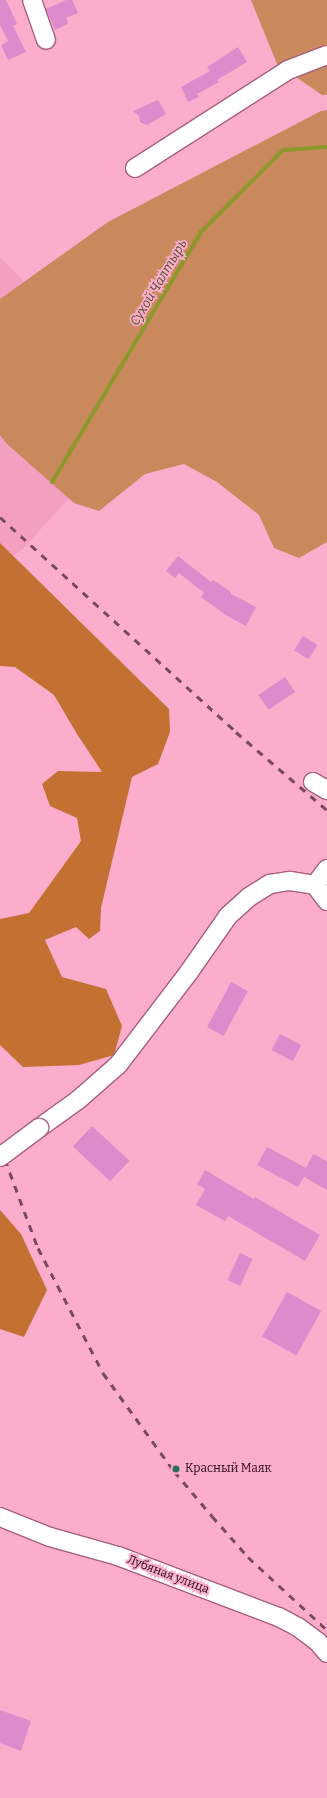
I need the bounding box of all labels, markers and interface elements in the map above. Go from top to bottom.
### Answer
water label: Сухой Чалтырь [127,237,191,329]
place label: Красный Маяк [185,1462,272,1476]
marker: Красный Маяк [170,1463,182,1475]
street label: Лубяная улица [125,1553,211,1597]

